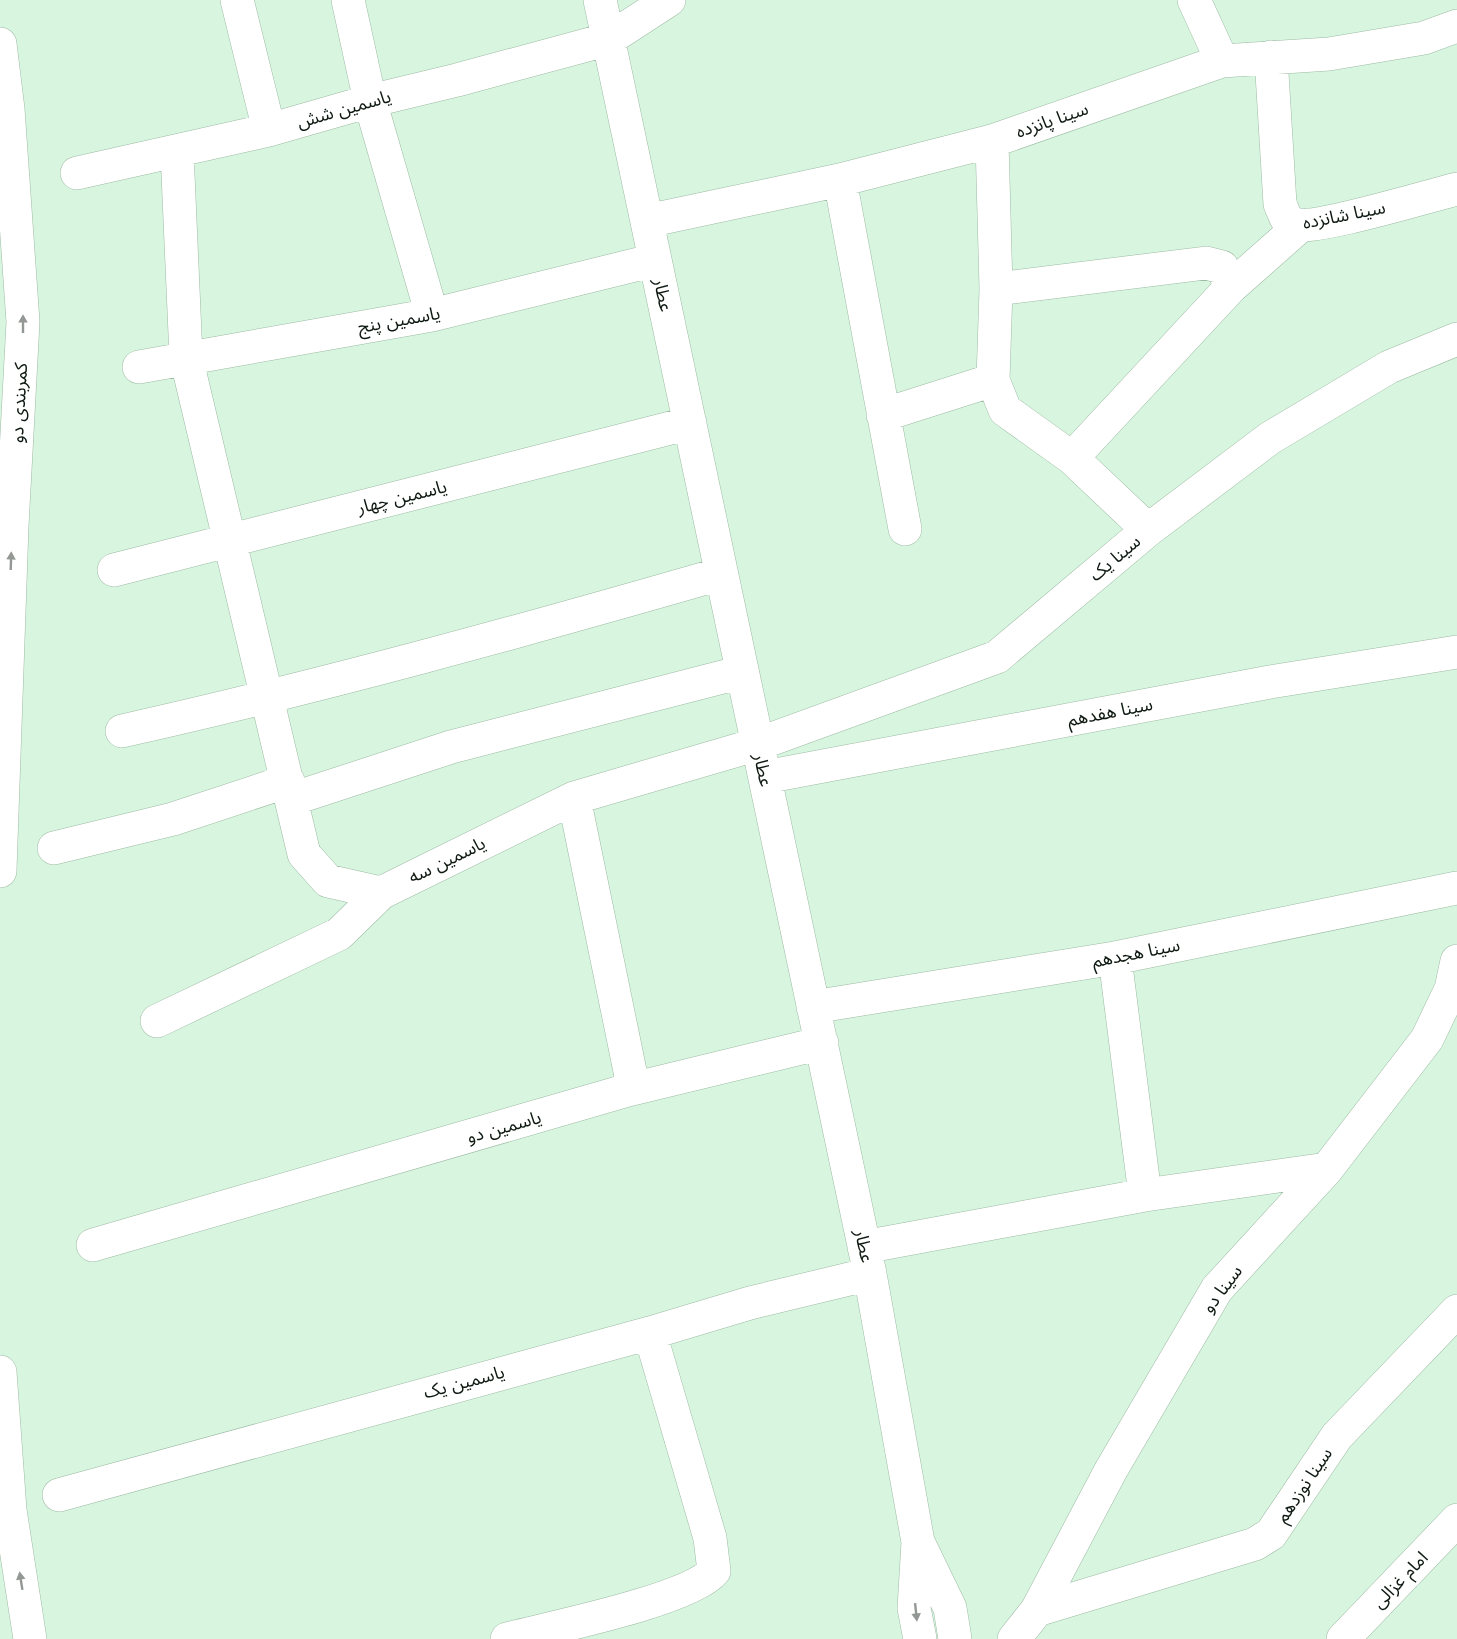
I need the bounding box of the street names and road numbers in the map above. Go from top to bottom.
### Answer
street label: یاسمین شش [294,85,394,133]
street label: سینا پانزده [1013,97,1091,143]
street label: سینا شانزده [1301,196,1387,234]
street label: عطار [649,275,677,314]
street label: یاسمین پنج [356,302,442,340]
street label: کمربندی دو [6,362,32,444]
street label: یاسمین چهار [354,475,449,519]
street label: سینا یک [1085,530,1144,585]
street label: سینا هفدهم [1065,693,1155,733]
street label: عطار [749,750,777,789]
street label: یاسمین سه [405,832,489,888]
street label: سینا هجدهم [1090,934,1182,974]
street label: یاسمین دو [464,1106,544,1148]
street label: عطار [850,1226,878,1265]
street label: سینا دو [1197,1261,1246,1317]
street label: یاسمین یک [421,1361,507,1403]
street label: سینا نوزدهم [1271,1443,1339,1528]
street label: امام غزالی [1368,1547,1435,1615]

